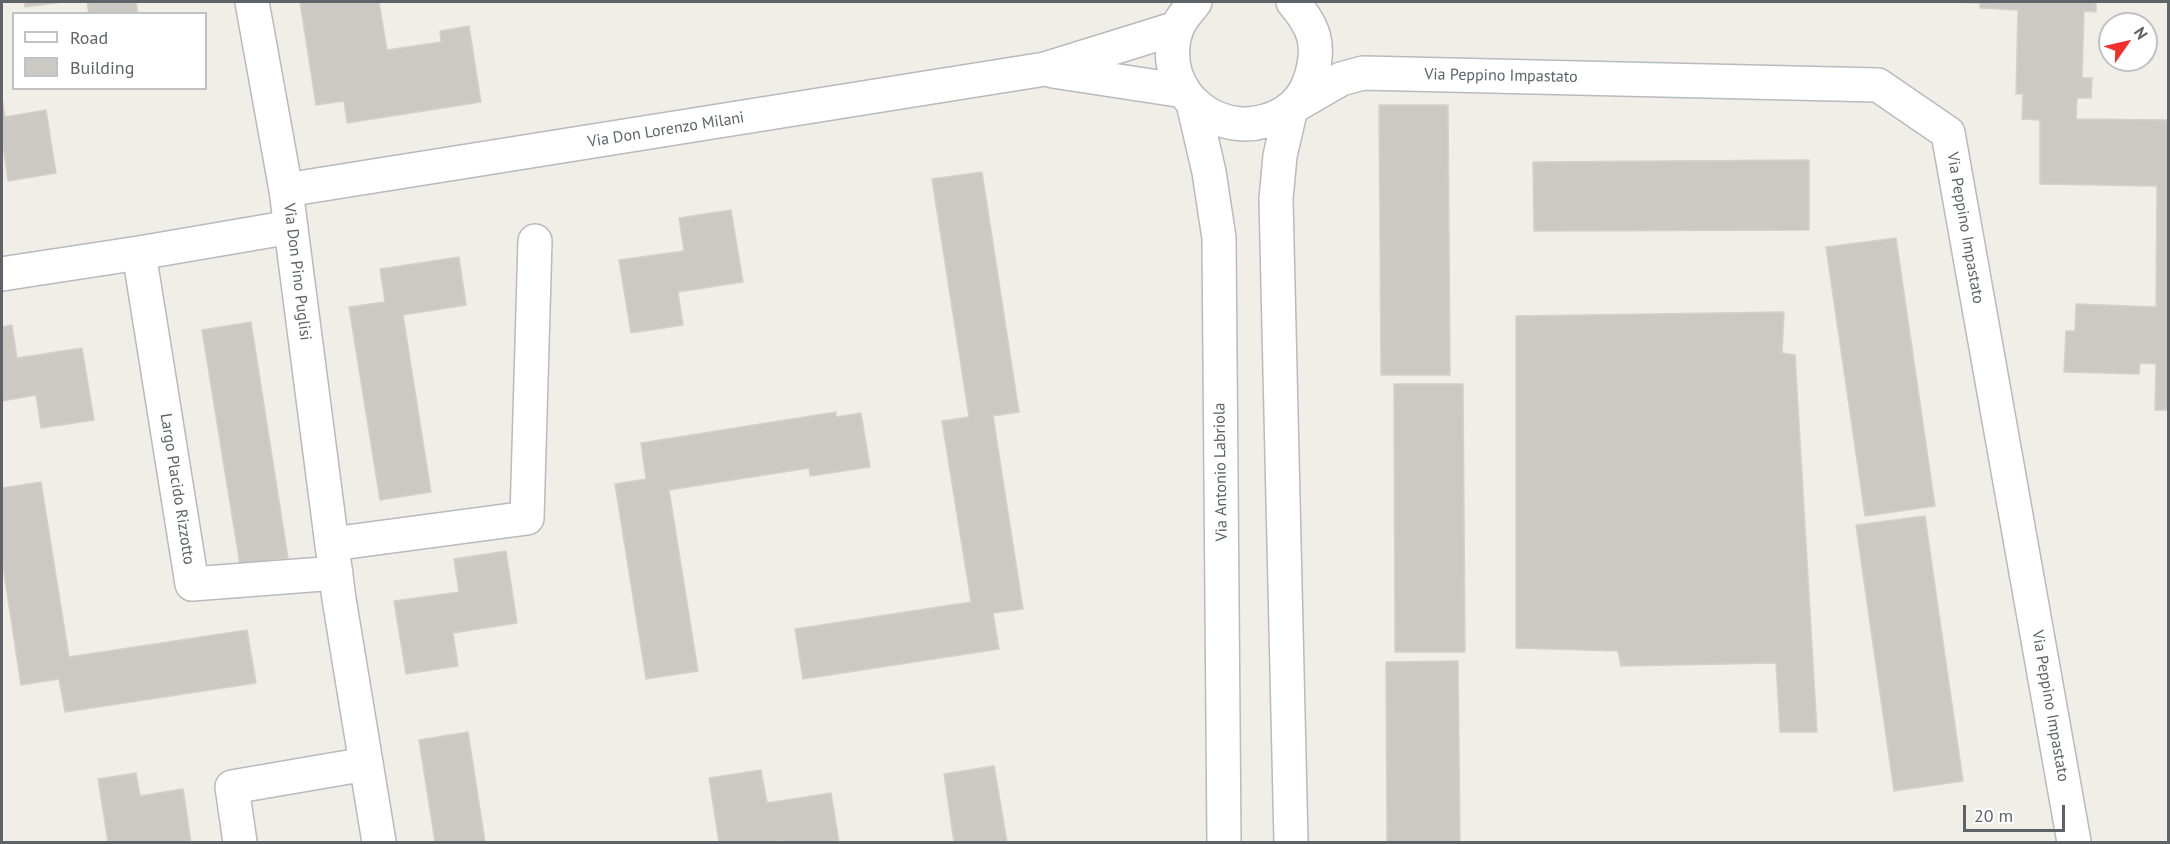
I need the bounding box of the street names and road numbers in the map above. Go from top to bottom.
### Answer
street label: Via Peppino Impastato [1424,65,1578,87]
street label: Via Don Lorenzo Milani [586,108,746,152]
street label: Via Peppino Impastato [1942,151,1988,305]
street label: Via Don Pino Puglisi [279,202,315,342]
street label: Via Antonio Labriola [1210,402,1232,542]
street label: Largo Placido Rizzotto [156,412,198,566]
street label: Via Peppino Impastato [2027,629,2073,783]

